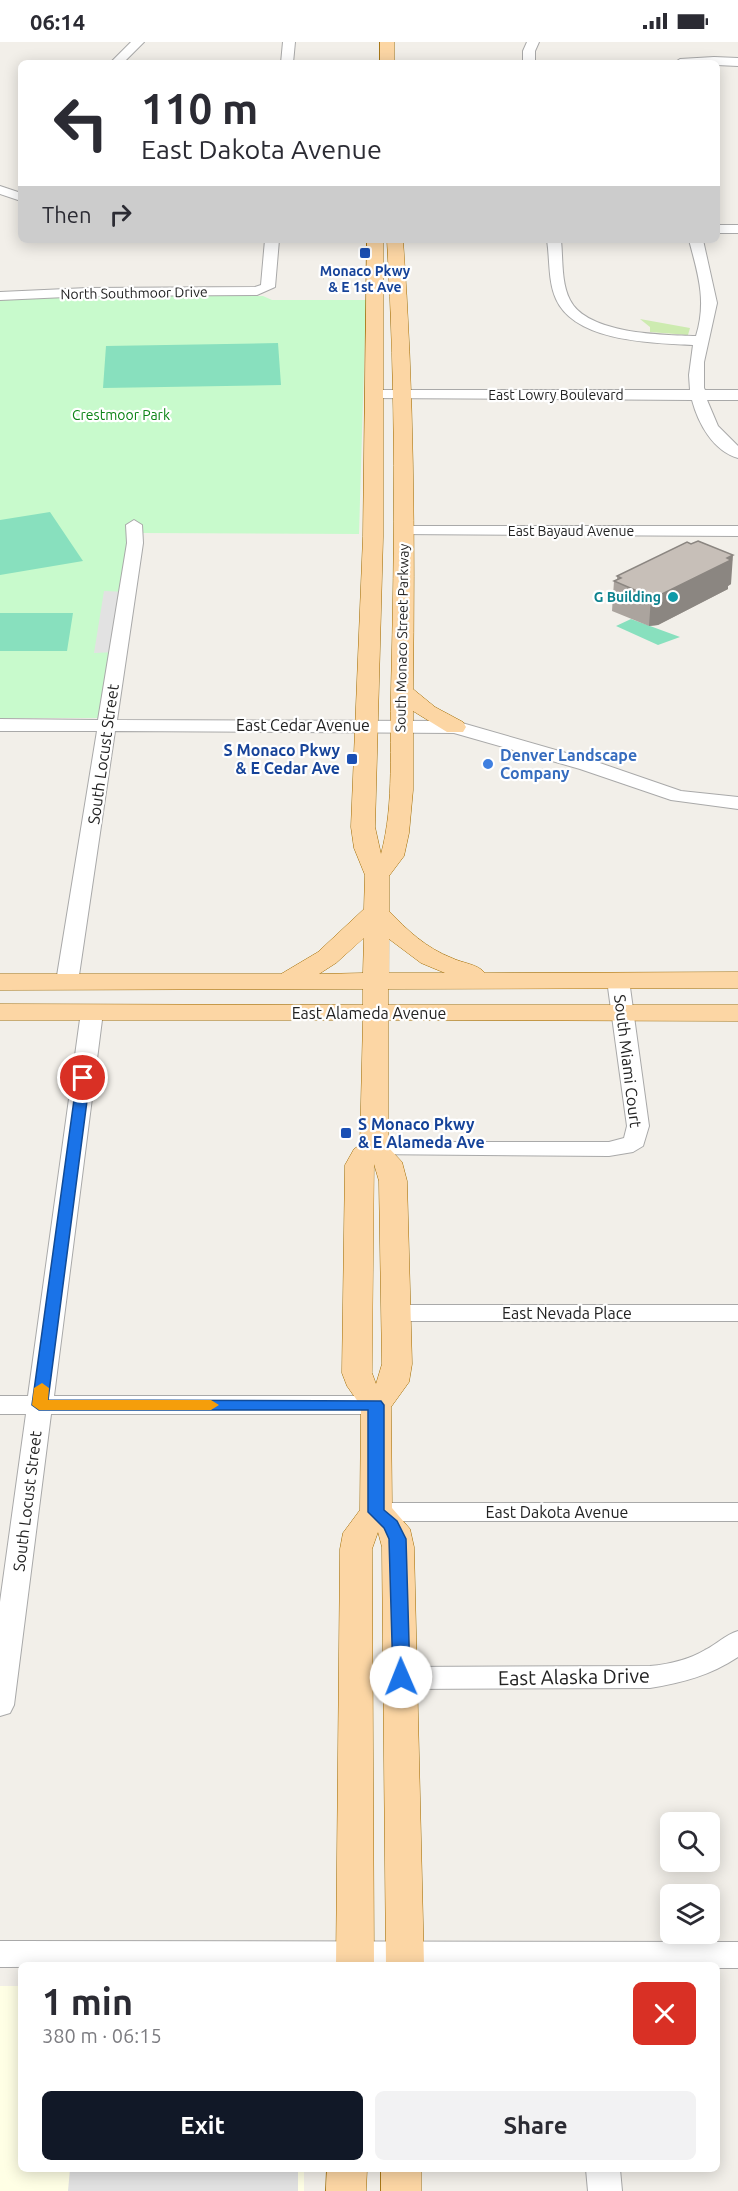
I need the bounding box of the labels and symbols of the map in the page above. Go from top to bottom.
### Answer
marker: Monaco Pkwy & E 1st Ave [358,246,372,260]
place label: Monaco Pkwy & E 1st Ave [320,263,411,295]
street label: North Southmoor Drive [60,284,208,302]
street label: East Lowry Boulevard [488,387,624,403]
park label: Crestmoor Park [72,407,170,423]
street label: East Bayaud Avenue [508,523,634,539]
street label: South Monaco Street Parkway [392,543,412,732]
place label: G Building [594,589,661,605]
marker: G Building [666,590,680,604]
street label: South Locust Street [84,682,122,825]
street label: East Cedar Avenue [236,716,370,734]
place label: S Monaco Pkwy & E Cedar Ave [224,741,340,777]
place label: Denver Landscape Company [500,746,637,782]
marker: S Monaco Pkwy & E Cedar Ave [345,752,359,766]
marker: Denver Landscape Company [481,757,495,771]
street label: South Miami Court [611,993,645,1129]
street label: East Alameda Avenue [292,1004,446,1022]
pin [57,1052,108,1103]
place label: S Monaco Pkwy & E Alameda Ave [358,1115,485,1151]
marker: S Monaco Pkwy & E Alameda Ave [339,1126,353,1140]
street label: East Nevada Place [502,1304,632,1322]
street label: South Locust Street [9,1429,45,1572]
street label: East Dakota Avenue [486,1503,628,1521]
position arrow [369,1645,433,1709]
street label: East Alaska Drive [498,1664,650,1689]

